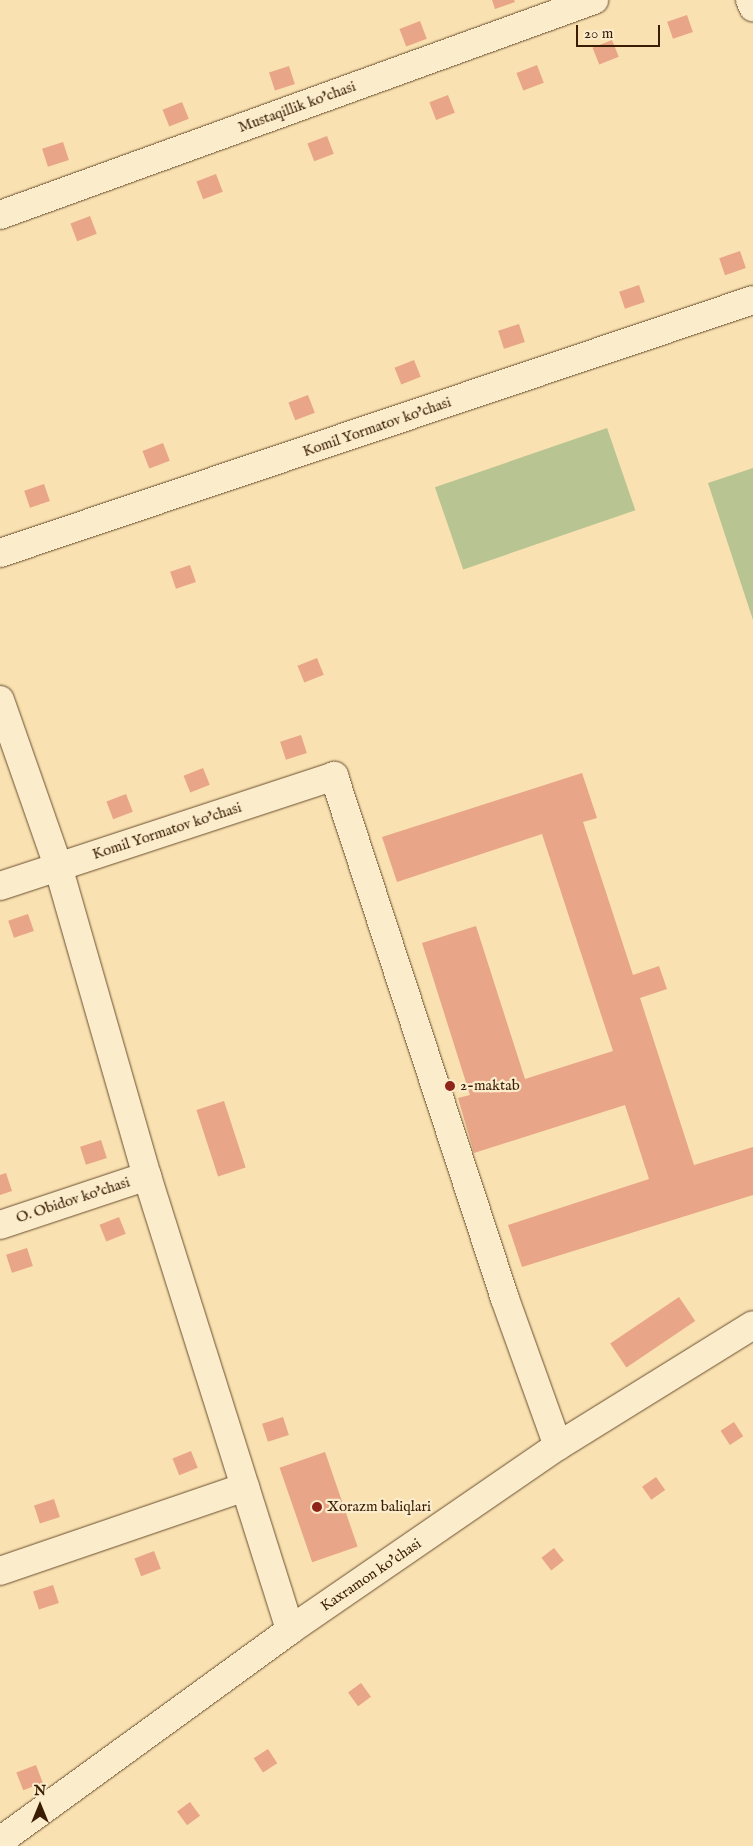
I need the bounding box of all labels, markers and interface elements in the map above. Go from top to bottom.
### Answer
scale bar [578,15,662,47]
text: 20 m [584,24,613,43]
street label: Mustaqillik ko'chasi [236,77,358,137]
street label: Komil Yormatov ko'chasi [300,393,454,461]
street label: Komil Yormatov ko'chasi [90,798,244,864]
place label: 2-maktab [460,1077,520,1095]
marker: 2-maktab [444,1080,456,1092]
street label: O. Obidov ko'chasi [14,1173,132,1227]
place label: Xorazm baliqlari [327,1498,431,1516]
marker: Xorazm baliqlari [311,1501,323,1513]
street label: Kaxramon ko'chasi [317,1535,425,1615]
north arrow [15,1781,65,1831]
text: N [34,1782,46,1800]

